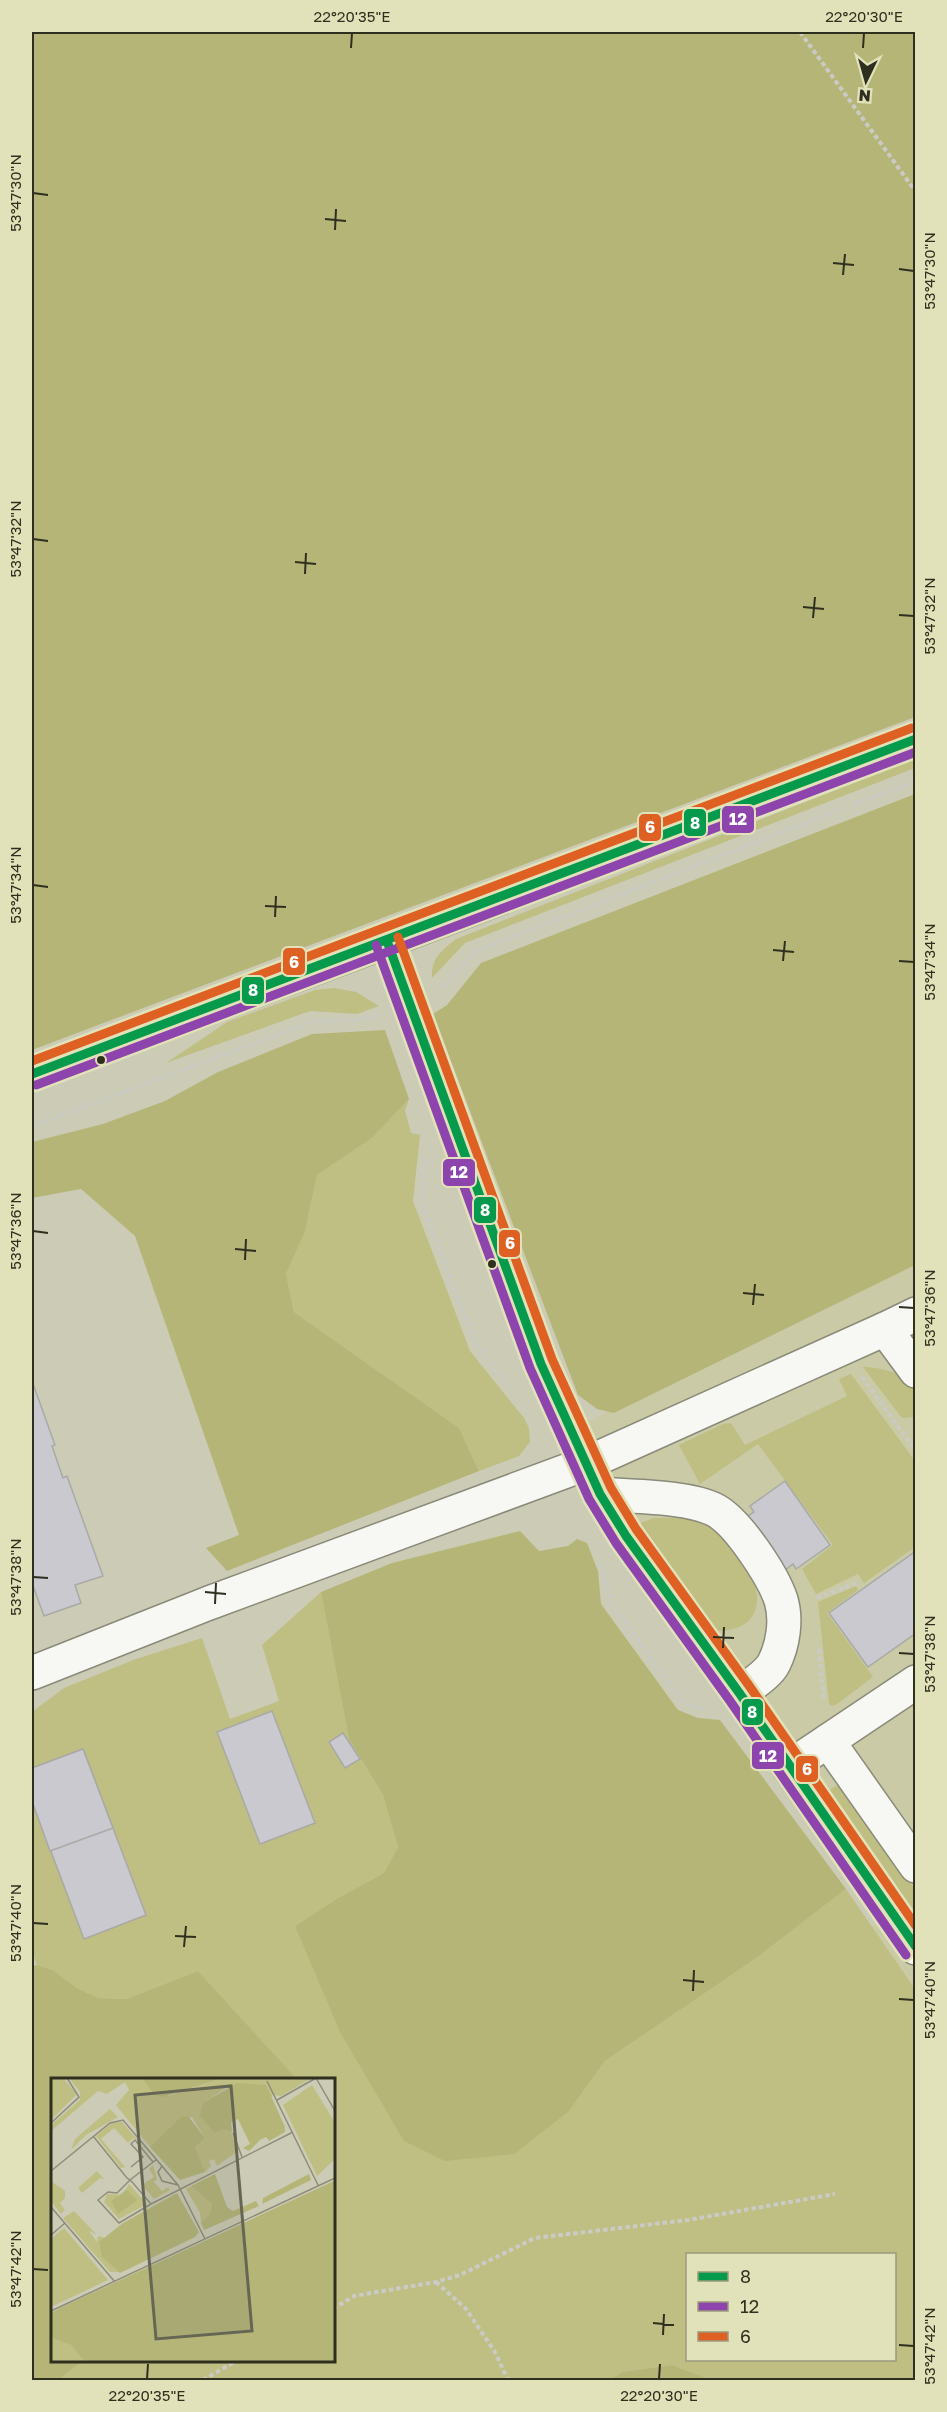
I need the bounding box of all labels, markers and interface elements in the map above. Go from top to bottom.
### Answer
text: 22°20'35"E [313,7,391,25]
text: 22°20'30"E [825,7,903,25]
north arrow [836,51,896,111]
text: N [858,85,872,106]
text: 53°47'30"N [6,154,24,232]
text: 53°47'30"N [920,232,938,310]
text: 53°47'32"N [6,500,24,578]
text: 53°47'32"N [920,577,938,655]
line badge: 12 [721,805,755,834]
line badge: 8 [683,808,707,837]
text: 12 [729,809,747,829]
line badge: 6 [638,813,662,842]
text: 8 [690,813,700,833]
text: 6 [645,817,655,837]
text: 53°47'34"N [6,846,24,924]
text: 53°47'34"N [920,923,938,1001]
line badge: 6 [282,947,306,976]
text: 6 [289,952,299,972]
line badge: 8 [241,976,265,1005]
text: 8 [248,980,258,1000]
unlabelled marker [95,1054,107,1066]
line badge: 12 [442,1158,476,1187]
text: 12 [450,1162,468,1182]
text: 53°47'36"N [6,1192,24,1270]
line badge: 8 [473,1196,497,1224]
text: 8 [480,1200,490,1220]
line badge: 6 [498,1229,521,1258]
text: 6 [505,1233,515,1253]
unlabelled marker [486,1258,498,1270]
text: 53°47'36"N [920,1269,938,1347]
text: 53°47'38"N [6,1538,24,1616]
text: 53°47'38"N [920,1615,938,1693]
line badge: 8 [741,1698,764,1726]
text: 8 [747,1702,757,1722]
line badge: 12 [751,1741,785,1770]
text: 12 [759,1746,777,1766]
line badge: 6 [795,1755,819,1783]
text: 6 [802,1759,812,1779]
text: 53°47'40"N [6,1884,24,1962]
text: 53°47'40"N [920,1961,938,2039]
inset map [51,2078,334,2361]
text: 53°47'42"N [6,2230,24,2308]
legend [686,2253,896,2361]
text: 8 [740,2265,751,2287]
text: 12 [740,2295,759,2317]
text: 53°47'42"N [920,2307,938,2385]
text: 6 [740,2325,751,2347]
text: 22°20'35"E [108,2386,186,2404]
text: 22°20'30"E [620,2386,698,2404]

